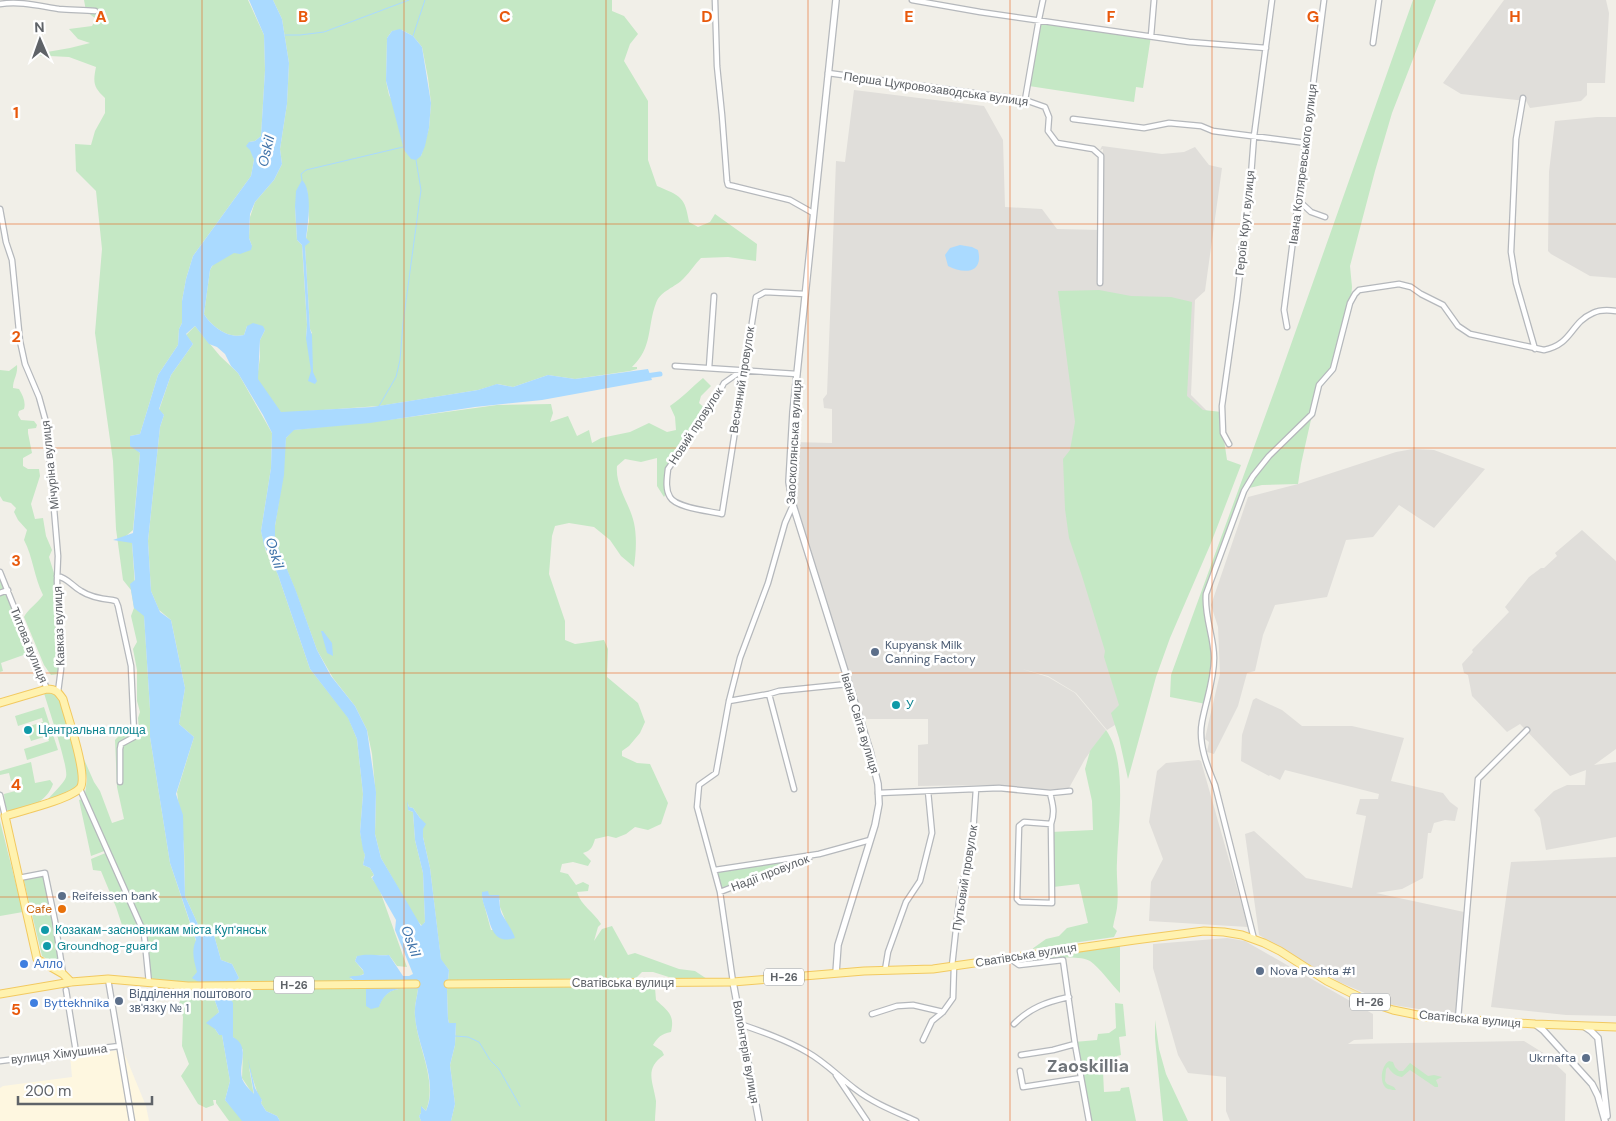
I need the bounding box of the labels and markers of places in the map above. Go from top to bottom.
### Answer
place label: Kupyansk Milk Сanning Factory [885,637,976,667]
marker: Kupyansk Milk Сanning Factory [869,646,881,658]
place label: У [906,697,914,713]
marker: У [890,699,902,711]
place label: Центральна площа [38,722,146,738]
marker: Центральна площа [22,724,34,736]
place label: Reifeissen bank [72,888,158,904]
marker: Reifeissen bank [56,890,68,902]
place label: Cafe [26,901,52,917]
marker: Cafe [56,903,68,915]
place label: Козакам-засновникам міста Куп'янськ [55,922,267,938]
marker: Козакам-засновникам міста Куп'янськ [39,924,51,936]
place label: Groundhog-guard [57,938,158,954]
marker: Groundhog-guard [41,940,53,952]
place label: Алло [34,956,63,972]
marker: Алло [18,958,30,970]
place label: Nova Poshta #1 [1270,963,1355,979]
marker: Nova Poshta #1 [1254,965,1266,977]
place label: Відділення поштового зв'язку № 1 [129,986,252,1016]
place label: Byttekhnika [44,995,109,1011]
marker: Відділення поштового зв'язку № 1 [113,995,125,1007]
marker: Byttekhnika [28,997,40,1009]
place label: Ukrnafta [1529,1050,1576,1066]
marker: Ukrnafta [1580,1052,1592,1064]

